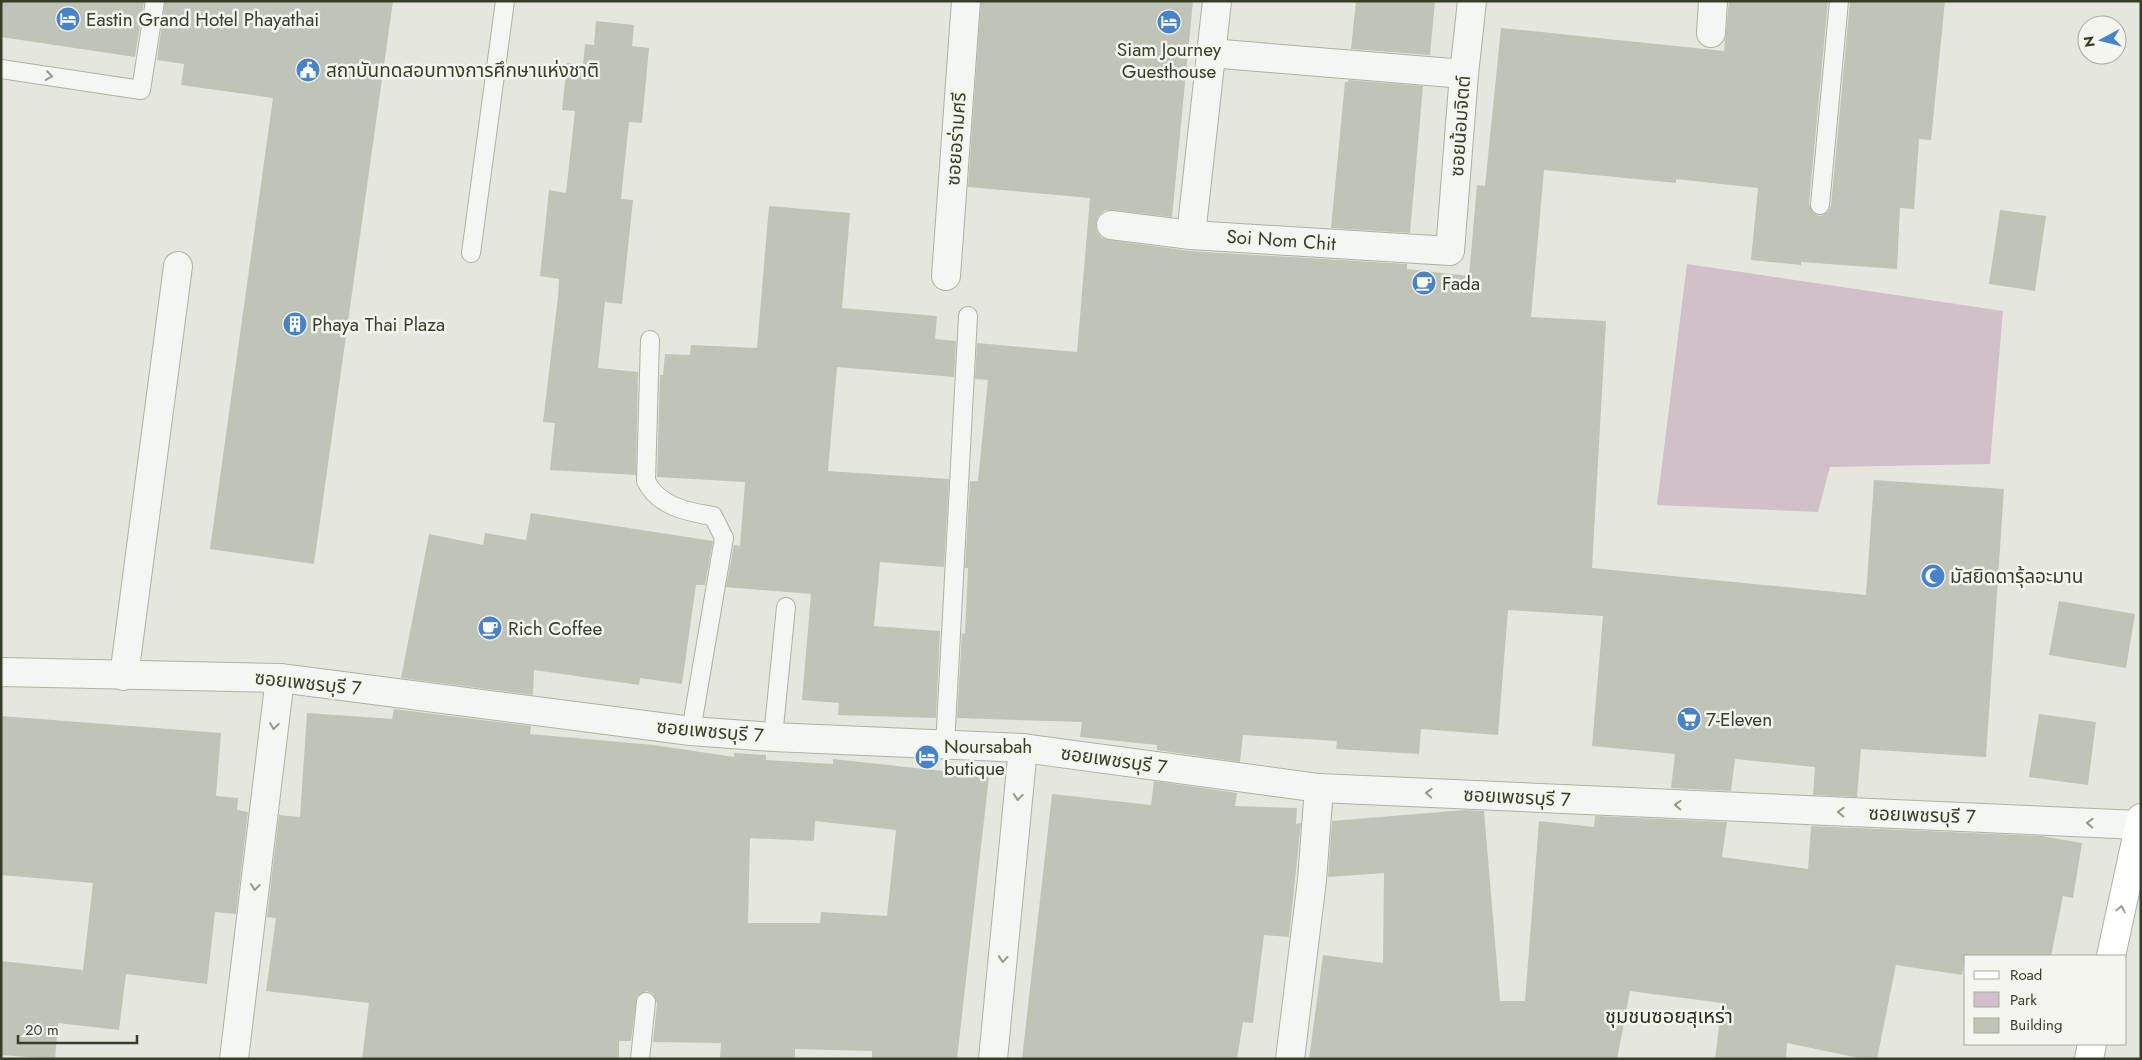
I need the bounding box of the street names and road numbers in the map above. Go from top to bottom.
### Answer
street label: ซอยน้อมจิตต์ [1443,75,1477,177]
street label: ซอยอร่ามศรี [939,91,973,187]
street label: Soi Nom Chit [1225,223,1337,257]
street label: ซอยเพชรบุรี 7 [253,664,363,702]
street label: ซอยเพชรบุรี 7 [655,713,765,749]
street label: ซอยเพชรบุรี 7 [1059,739,1169,781]
street label: ซอยเพชรบุรี 7 [1463,781,1571,813]
street label: ซอยเพชรบุรี 7 [1868,800,1976,830]

